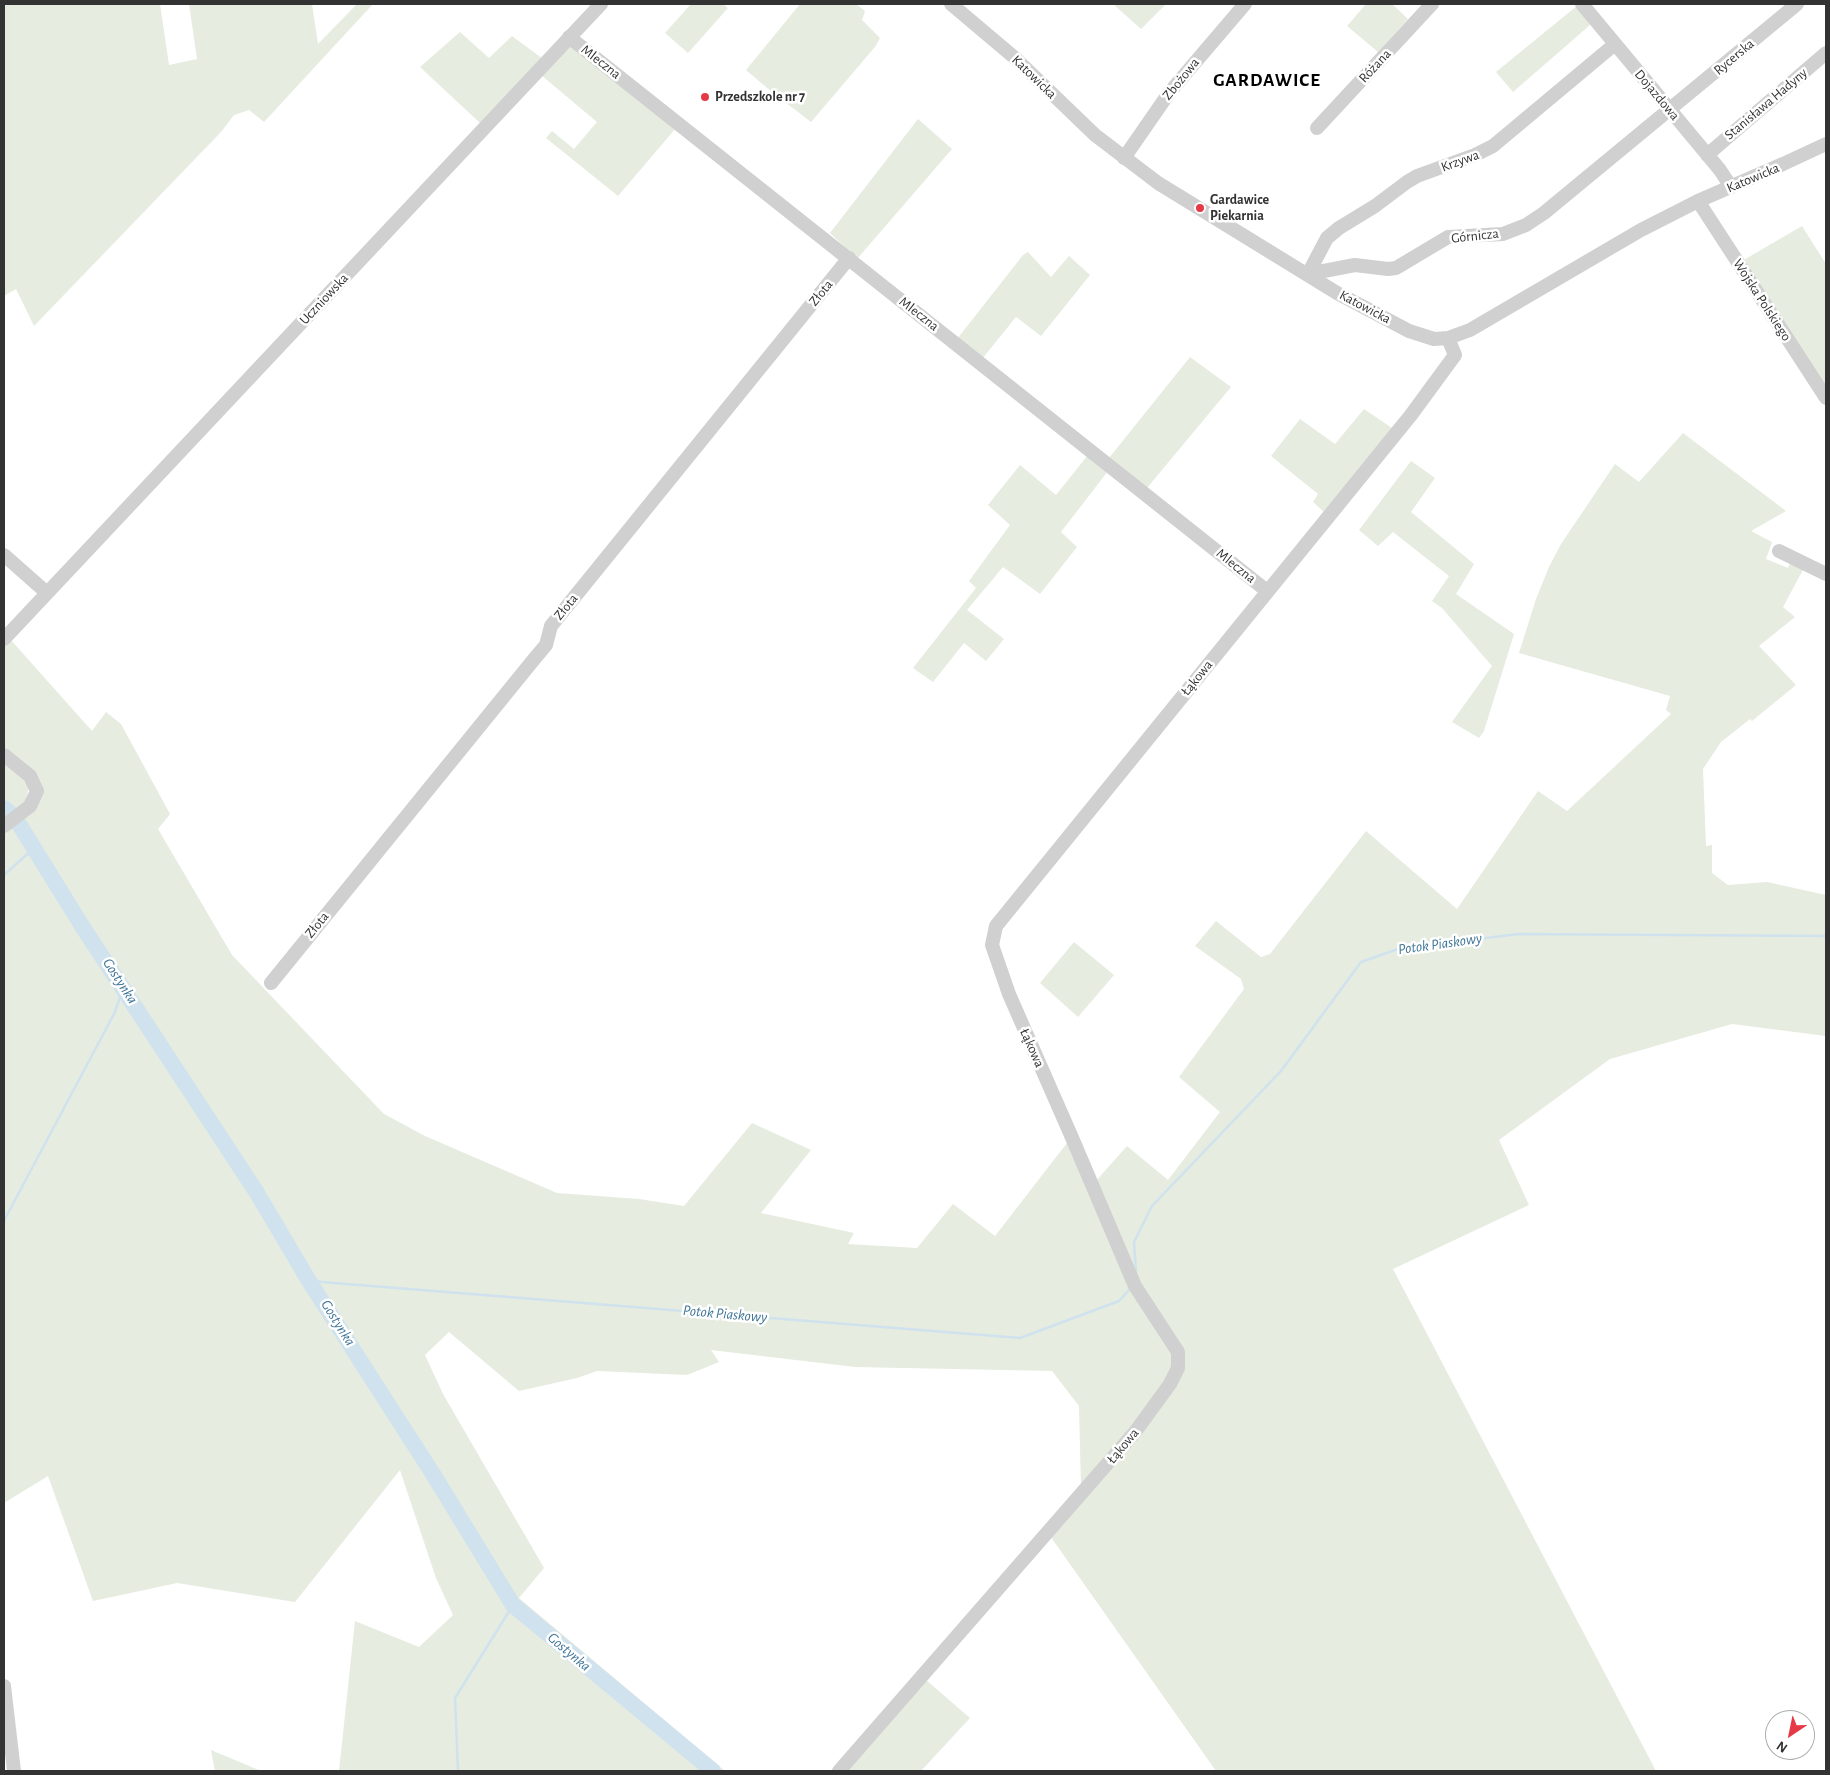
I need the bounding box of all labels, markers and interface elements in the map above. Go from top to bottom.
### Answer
street label: Rycerska [1710,35,1758,79]
street label: Mleczna [578,41,624,83]
street label: Różana [1355,46,1395,86]
street label: Katowicka [1008,52,1060,102]
street label: Zbożowa [1159,55,1203,103]
street label: Stanisława Hadyny [1721,64,1811,144]
street label: Dojazdowa [1631,66,1683,124]
district label: GARDAWICE [1212,69,1322,91]
place label: Przedszkole nr 7 [715,89,805,105]
marker: Przedszkole nr 7 [699,91,711,103]
street label: Krzywa [1439,146,1481,176]
street label: Katowicka [1724,159,1782,197]
place label: Gardawice Piekarnia [1210,192,1269,224]
marker: Gardawice Piekarnia [1194,202,1206,214]
street label: Górnicza [1450,225,1500,247]
street label: Wojska Polskiego [1729,256,1795,344]
street label: Uczniowska [296,270,352,328]
street label: Złota [805,277,837,309]
street label: Katowicka [1336,287,1394,327]
street label: Mleczna [896,293,942,335]
street label: Mleczna [1213,545,1259,587]
street label: Złota [550,591,582,623]
street label: Łąkowa [1178,657,1216,699]
street label: Złota [301,909,333,941]
water label: Potok Piaskowy [1397,929,1483,959]
water label: Gostynka [99,955,141,1007]
street label: Łąkowa [1016,1026,1048,1070]
water label: Gostynka [317,1297,359,1349]
water label: Potok Piaskowy [682,1301,768,1327]
street label: Łąkowa [1103,1425,1143,1467]
water label: Gostynka [544,1629,594,1675]
north arrow [1765,1710,1815,1760]
text: N [1774,1738,1790,1755]

